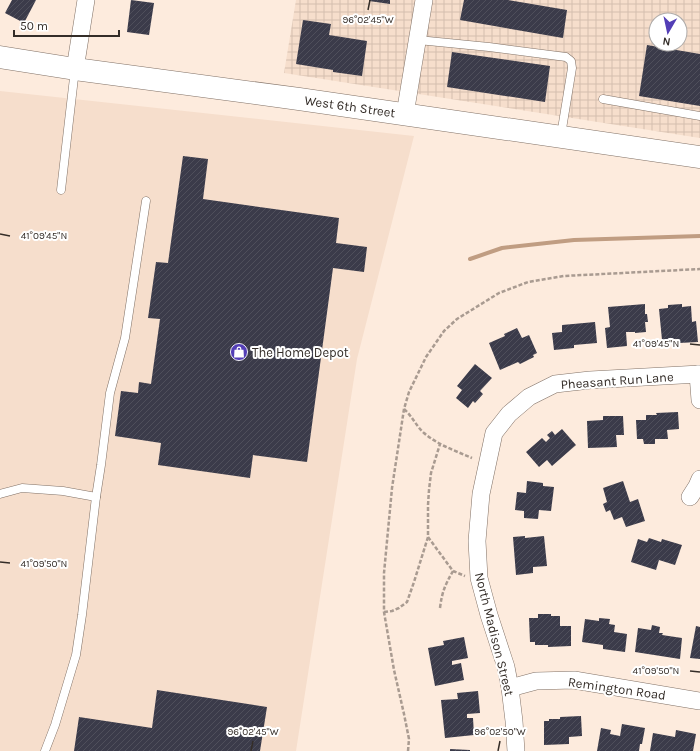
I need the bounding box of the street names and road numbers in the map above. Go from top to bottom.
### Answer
street label: West 6th Street [304,93,396,120]
street label: Pheasant Run Lane [560,369,674,392]
street label: North Madison Street [472,571,517,698]
street label: Remington Road [567,674,667,703]

